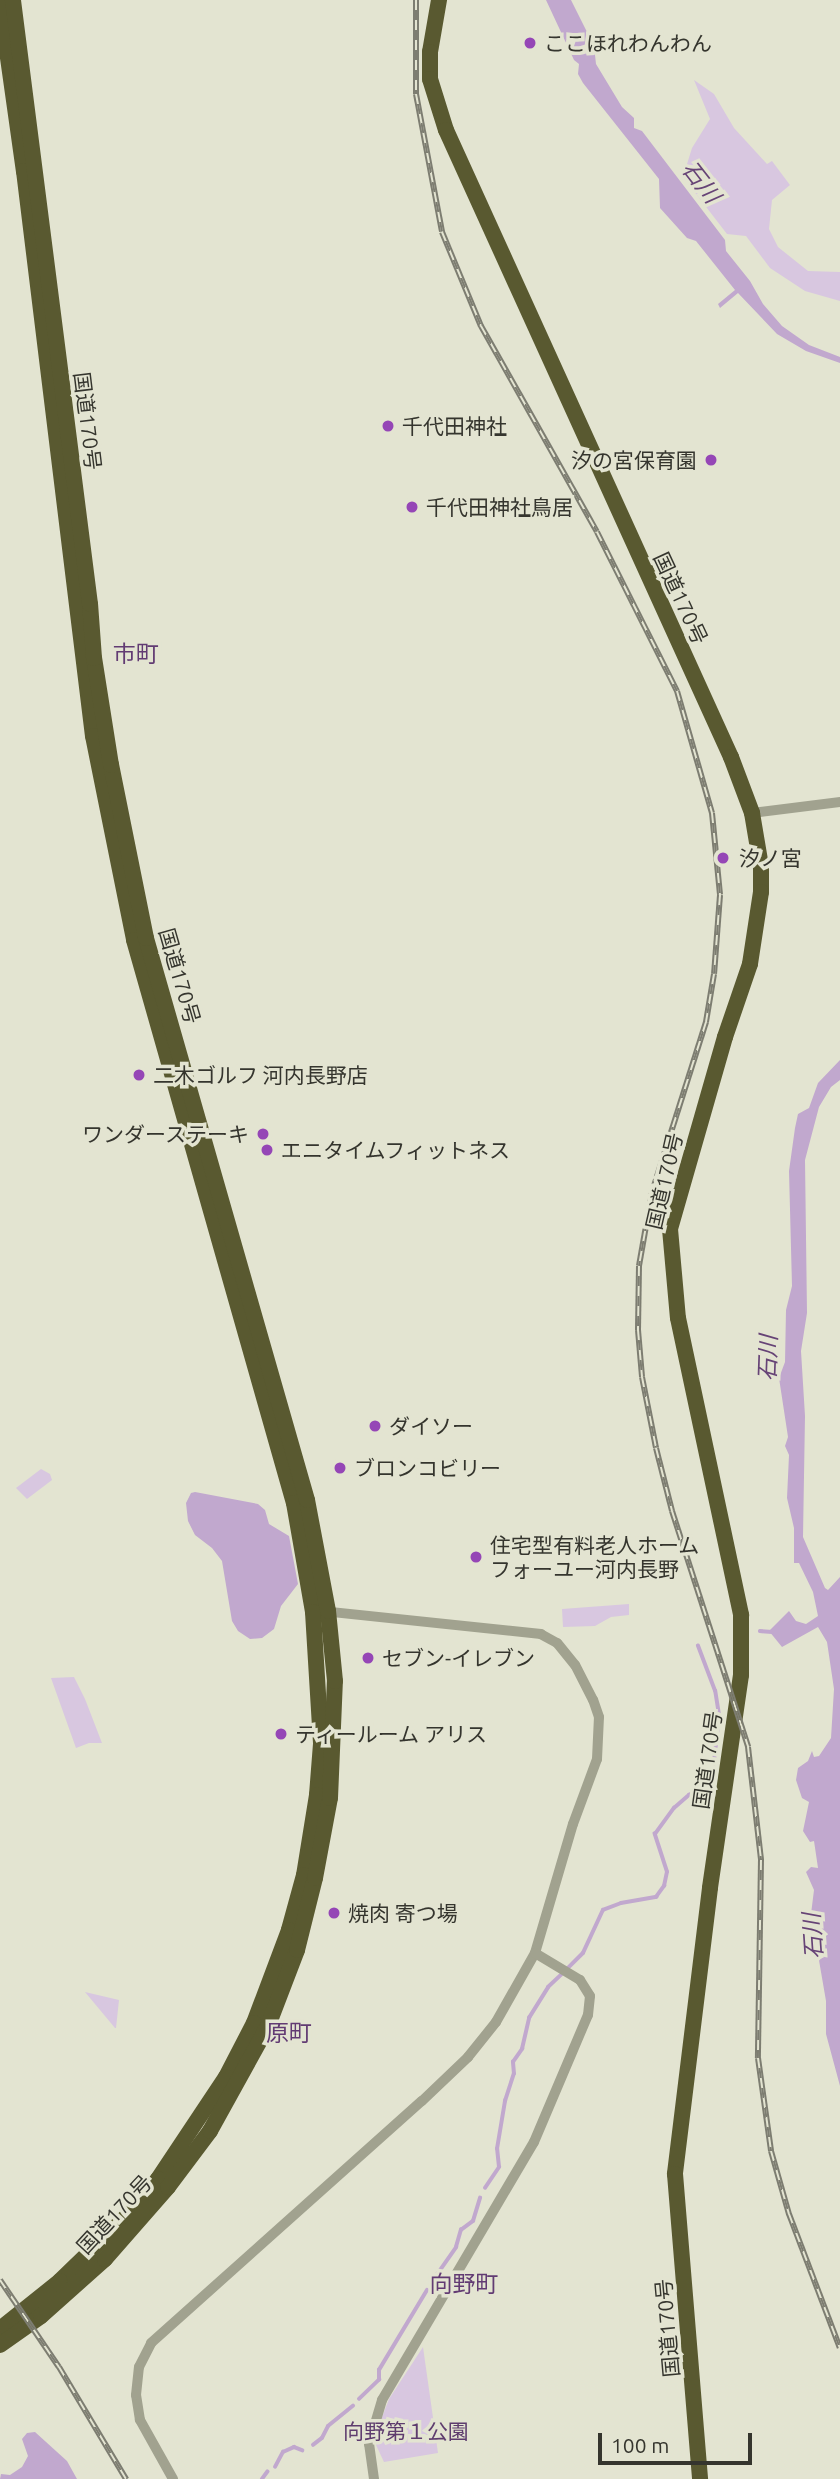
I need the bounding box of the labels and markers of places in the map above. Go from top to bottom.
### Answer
place label: ここほれわんわん [544,30,712,56]
marker: ここほれわんわん [522,35,538,51]
place label: 千代田神社 [402,413,507,439]
marker: 千代田神社 [380,418,396,434]
place label: 汐の宮保育園 [571,447,697,473]
marker: 汐の宮保育園 [703,452,719,468]
place label: 千代田神社鳥居 [426,494,573,520]
marker: 千代田神社鳥居 [404,499,420,515]
place label: 汐ノ宮 [739,845,802,871]
marker: 汐ノ宮 [713,848,733,868]
place label: 二木ゴルフ 河内長野店 [153,1062,368,1088]
marker: 二木ゴルフ 河内長野店 [131,1067,147,1083]
place label: ワンダーステーキ [81,1121,249,1147]
marker: ワンダーステーキ [255,1126,271,1142]
place label: エニタイムフィットネス [281,1137,512,1163]
marker: エニタイムフィットネス [259,1142,275,1158]
place label: ダイソー [389,1413,473,1439]
marker: ダイソー [367,1418,383,1434]
place label: ブロンコビリー [354,1455,501,1481]
marker: ブロンコビリー [332,1460,348,1476]
place label: 住宅型有料老人ホーム フォーユー河内長野 [490,1532,700,1582]
marker: 住宅型有料老人ホーム フォーユー河内長野 [468,1549,484,1565]
place label: セブン-イレブン [382,1645,535,1671]
marker: セブン-イレブン [360,1650,376,1666]
place label: ティールーム アリス [295,1721,489,1747]
marker: ティールーム アリス [273,1726,289,1742]
place label: 焼肉 寄つ場 [348,1900,458,1926]
marker: 焼肉 寄つ場 [326,1905,342,1921]

